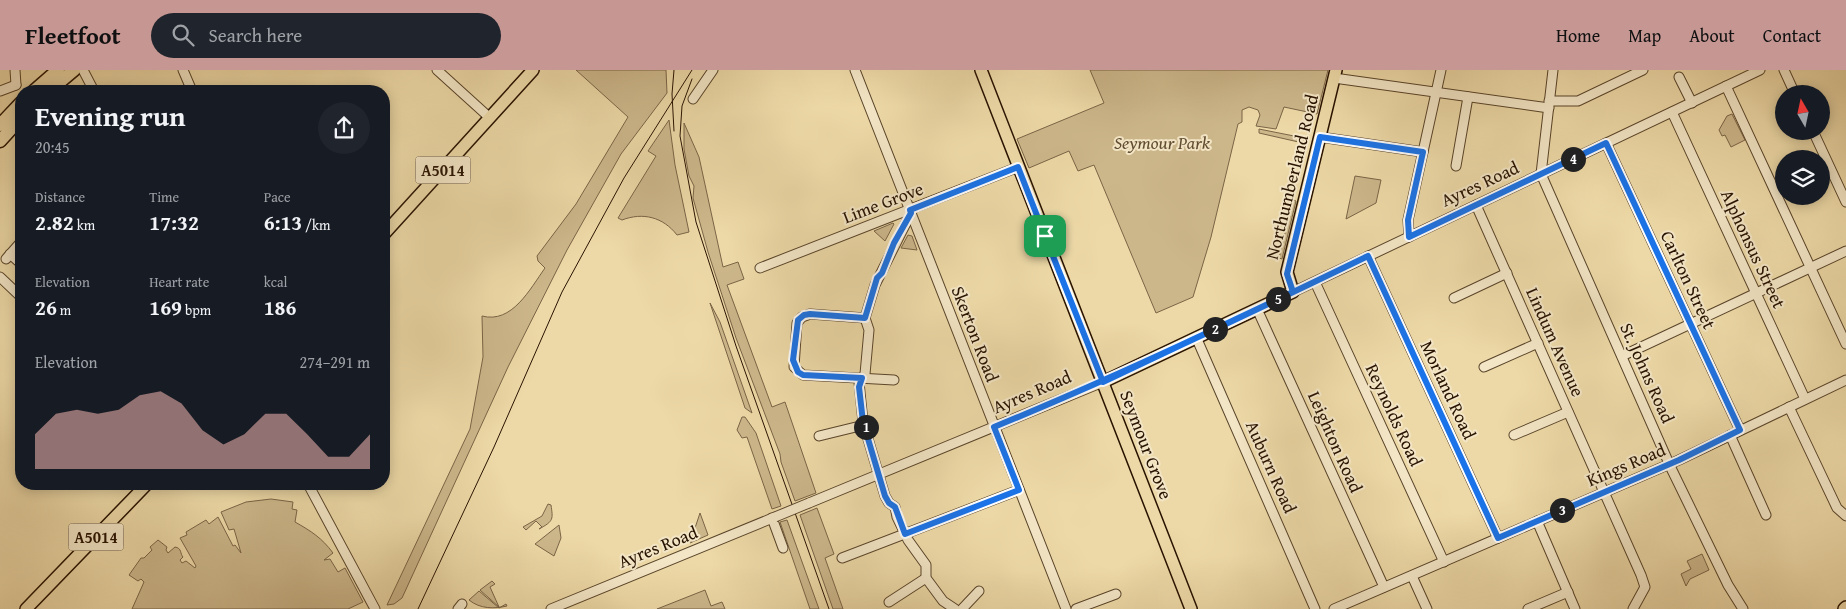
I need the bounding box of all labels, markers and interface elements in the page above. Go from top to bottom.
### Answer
search box [151,13,501,58]
text: Fleetfoot [25,18,121,53]
icon: search [169,21,197,49]
text: Search here [209,21,302,49]
text: Home [1556,22,1600,49]
text: Map [1628,22,1661,49]
text: About [1689,22,1735,49]
text: Contact [1763,22,1821,49]
north arrow [1775,85,1830,140]
map controls [1775,85,1830,205]
street label: Northumberland Road [1258,91,1325,262]
text: Evening run [35,95,186,136]
button: share [318,102,370,154]
park label: Seymour Park [1114,129,1211,156]
text: 20:45 [35,135,70,159]
pin: 4 [1560,146,1586,172]
text: 4 [1570,149,1577,169]
button: layers [1775,150,1830,205]
street label: Ayres Road [1436,154,1524,213]
road number: A5014 [416,156,470,184]
street label: Lime Grove [839,175,927,230]
street label: Alphonsus Street [1714,185,1793,313]
text: Distance [35,187,85,207]
text: Time [149,187,179,207]
text: Pace [264,187,291,207]
text: 2.82 [35,207,74,238]
text: 17:32 [149,207,199,238]
text: 6:13 [264,207,302,238]
text: km [74,215,95,235]
text: /km [302,215,330,235]
pin [1024,215,1066,257]
icon: arrive [1031,222,1059,250]
street label: Carlton Street [1654,226,1723,334]
text: Elevation [35,272,90,292]
text: Heart rate [149,272,209,292]
text: kcal [264,272,288,292]
street label: Skerton Road [945,282,1006,386]
street label: Lindum Avenue [1519,283,1592,401]
pin: 5 [1266,286,1290,312]
text: 5 [1275,289,1282,309]
text: 26 [35,292,57,323]
text: 169 [149,292,182,323]
text: 186 [264,292,296,323]
text: m [57,300,71,320]
text: bpm [182,300,211,320]
pin: 2 [1202,316,1228,342]
street label: St. Johns Road [1613,318,1682,428]
text: 2 [1212,319,1219,339]
street label: Morland Road [1414,336,1483,444]
text: Elevation [35,350,98,374]
text: 274–291 m [300,350,370,374]
street label: Reynolds Road [1359,359,1430,471]
street label: Ayres Road [988,363,1076,420]
street label: Seymour Grove [1113,386,1180,503]
street label: Leighton Road [1301,387,1370,497]
pin: 1 [854,414,878,440]
street label: Auburn Road [1239,416,1304,518]
text: 1 [863,417,870,437]
street label: Kings Road [1582,436,1670,493]
pin: 3 [1550,498,1574,522]
text: 3 [1559,500,1566,520]
street label: Ayres Road [614,518,702,575]
road number: A5014 [68,524,124,551]

